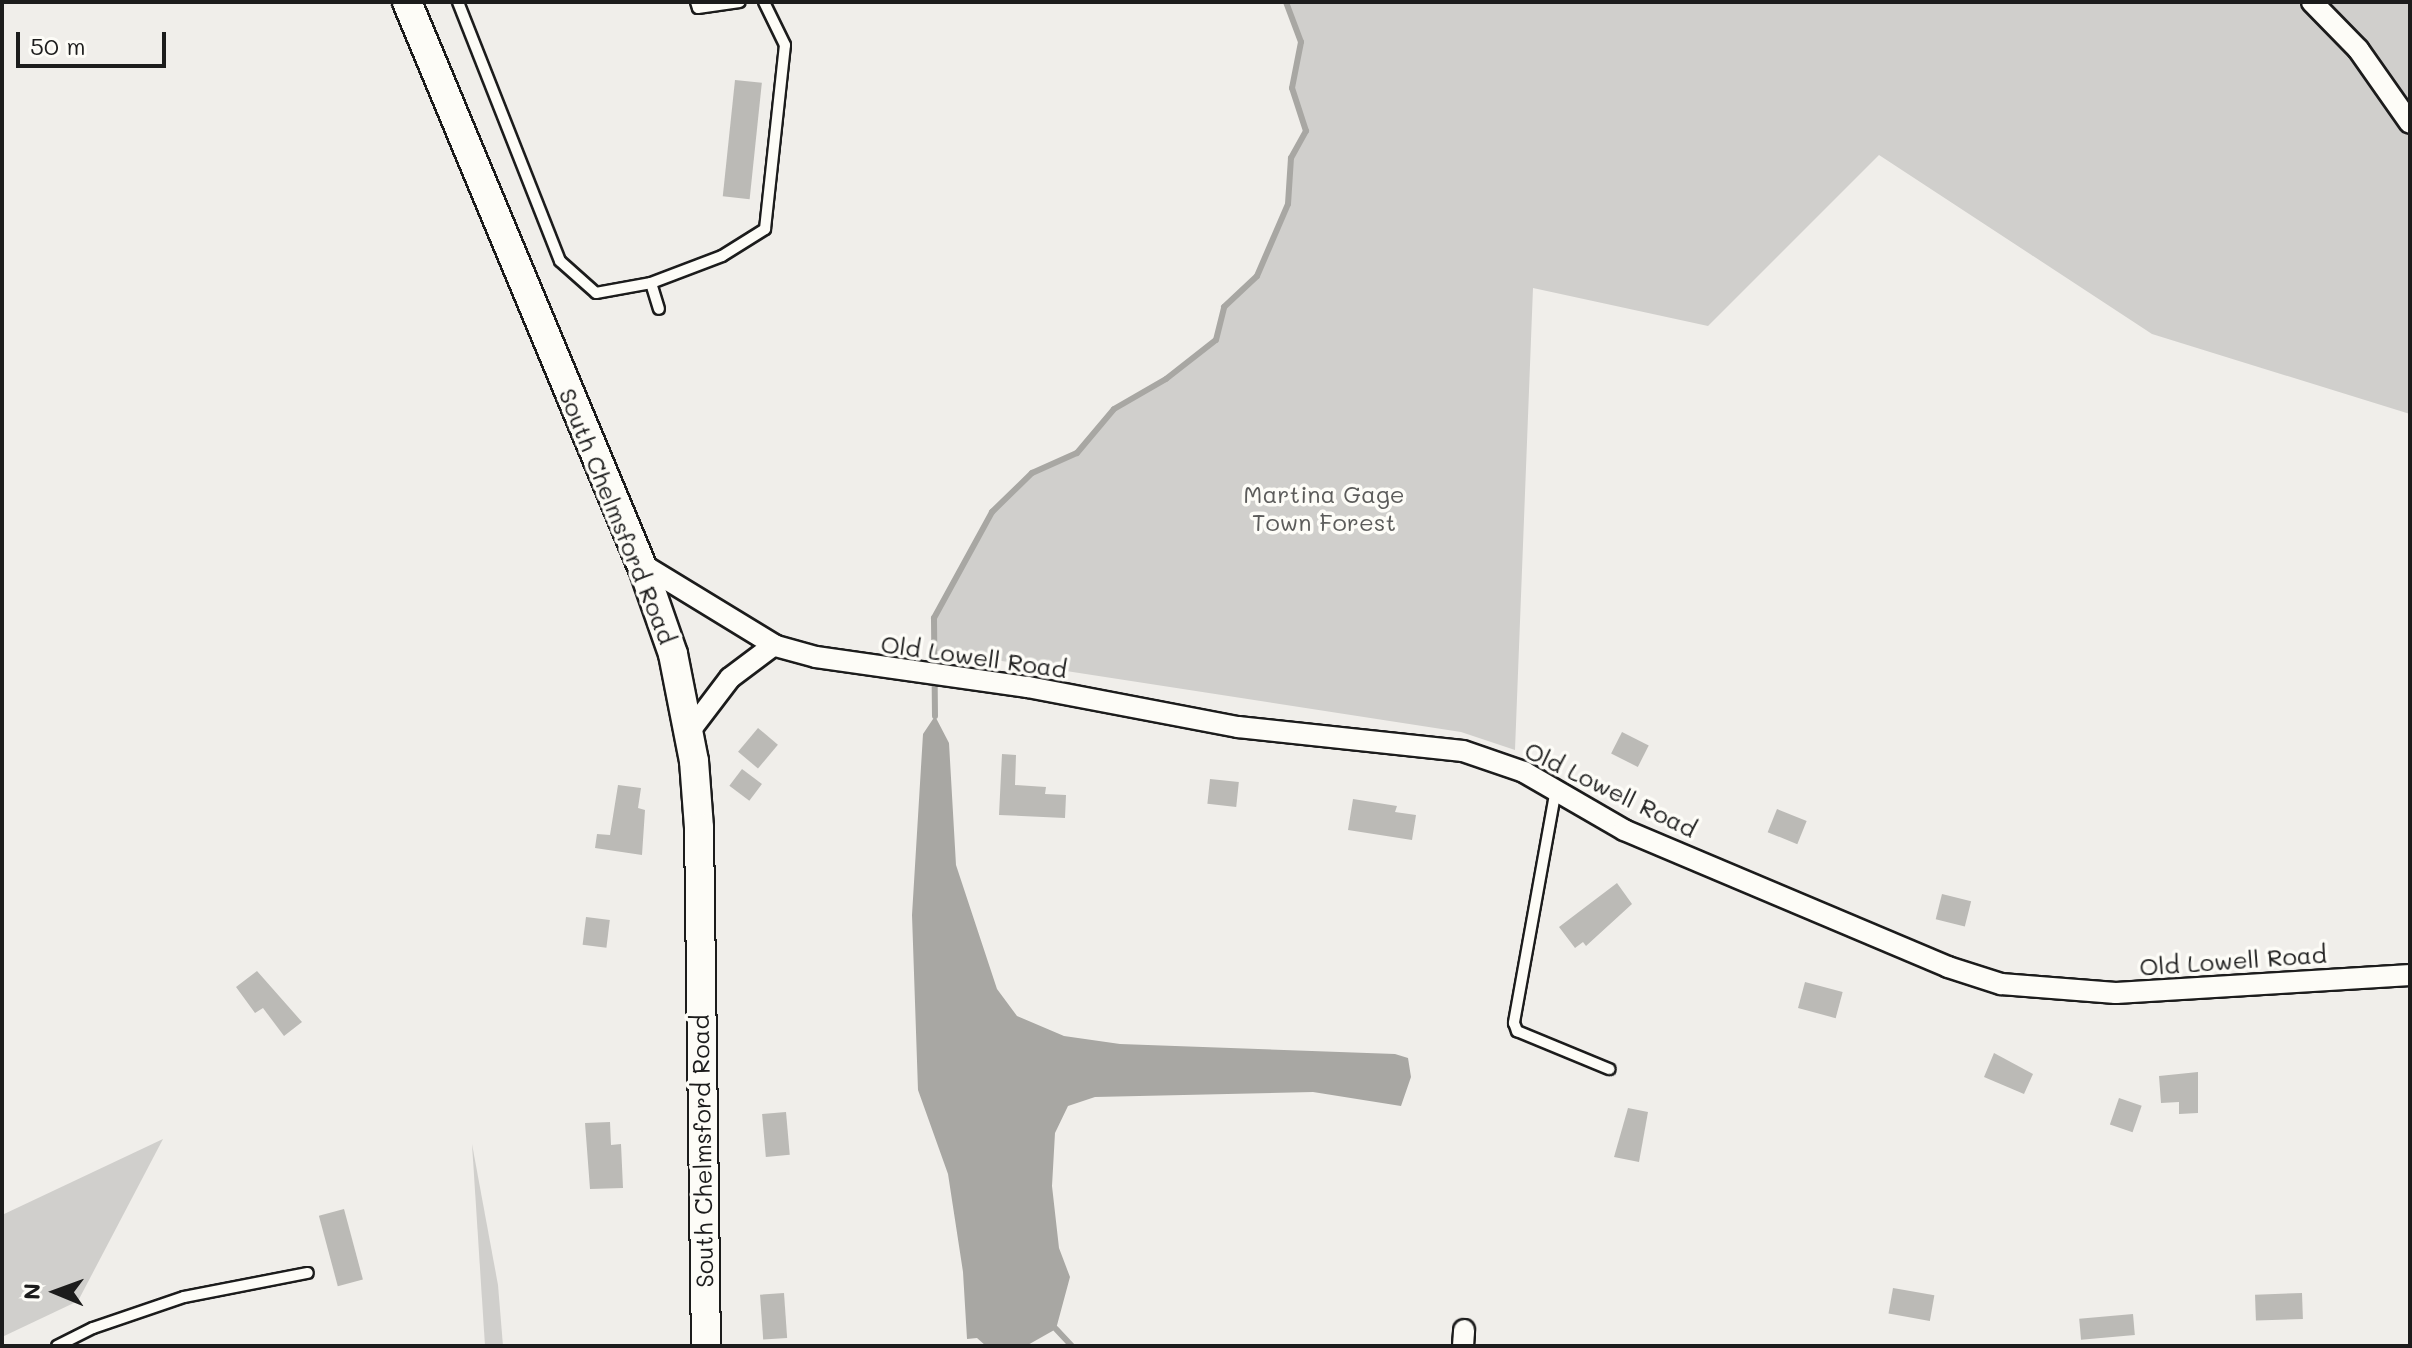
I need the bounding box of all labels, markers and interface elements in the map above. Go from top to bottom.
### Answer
scale bar [20,16,170,66]
text: 50 m [30,30,86,61]
street label: South Chelmsford Road [553,384,683,648]
park label: Martina Gage Town Forest [1243,480,1405,536]
street label: Old Lowell Road [879,629,1069,683]
street label: Old Lowell Road [1520,735,1702,843]
street label: Old Lowell Road [2138,939,2328,981]
street label: South Chelmsford Road [685,1014,719,1288]
north arrow [16,1252,96,1332]
text: N [17,1283,46,1300]

